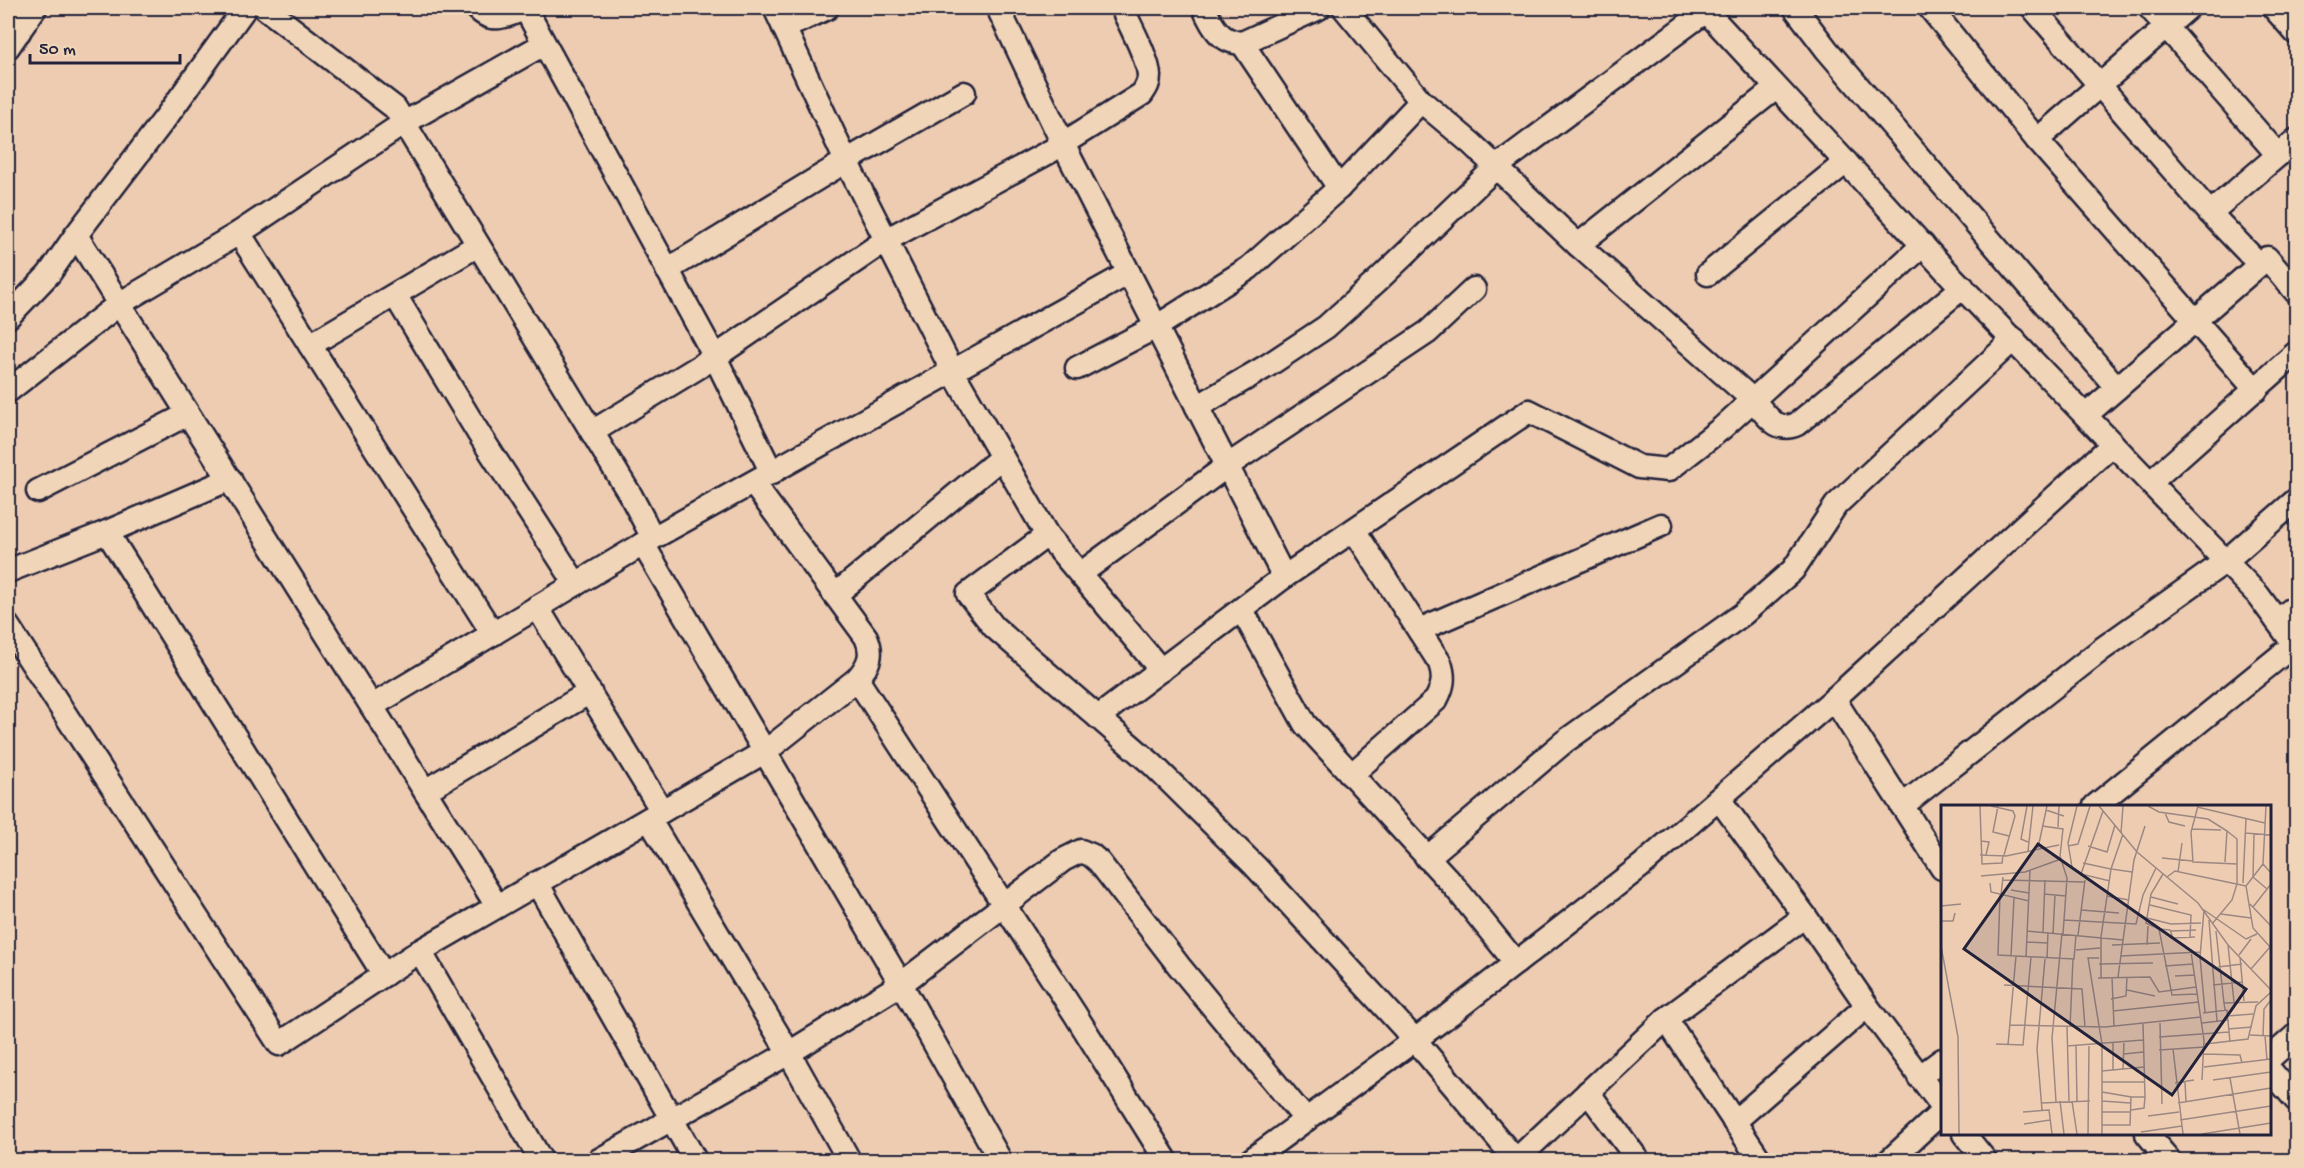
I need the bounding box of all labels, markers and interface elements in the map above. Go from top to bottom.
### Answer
scale bar [30,27,180,65]
text: 50 m [39,40,76,61]
inset map [1941,805,2271,1135]

